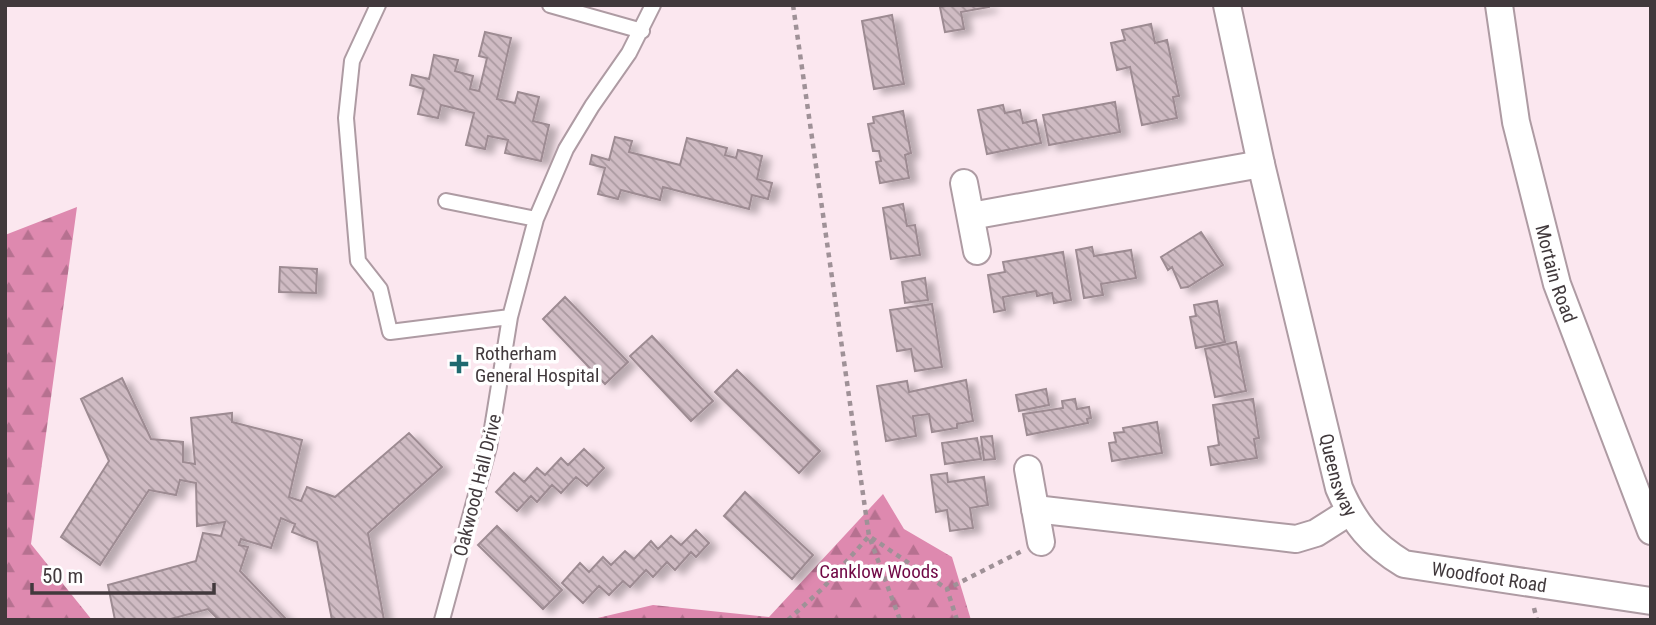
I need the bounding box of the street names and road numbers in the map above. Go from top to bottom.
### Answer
street label: Mortain Road [1530,222,1582,326]
street label: Oakwood Hall Drive [449,411,506,559]
street label: Queensway [1314,431,1362,521]
street label: Woodfoot Road [1430,557,1548,597]

